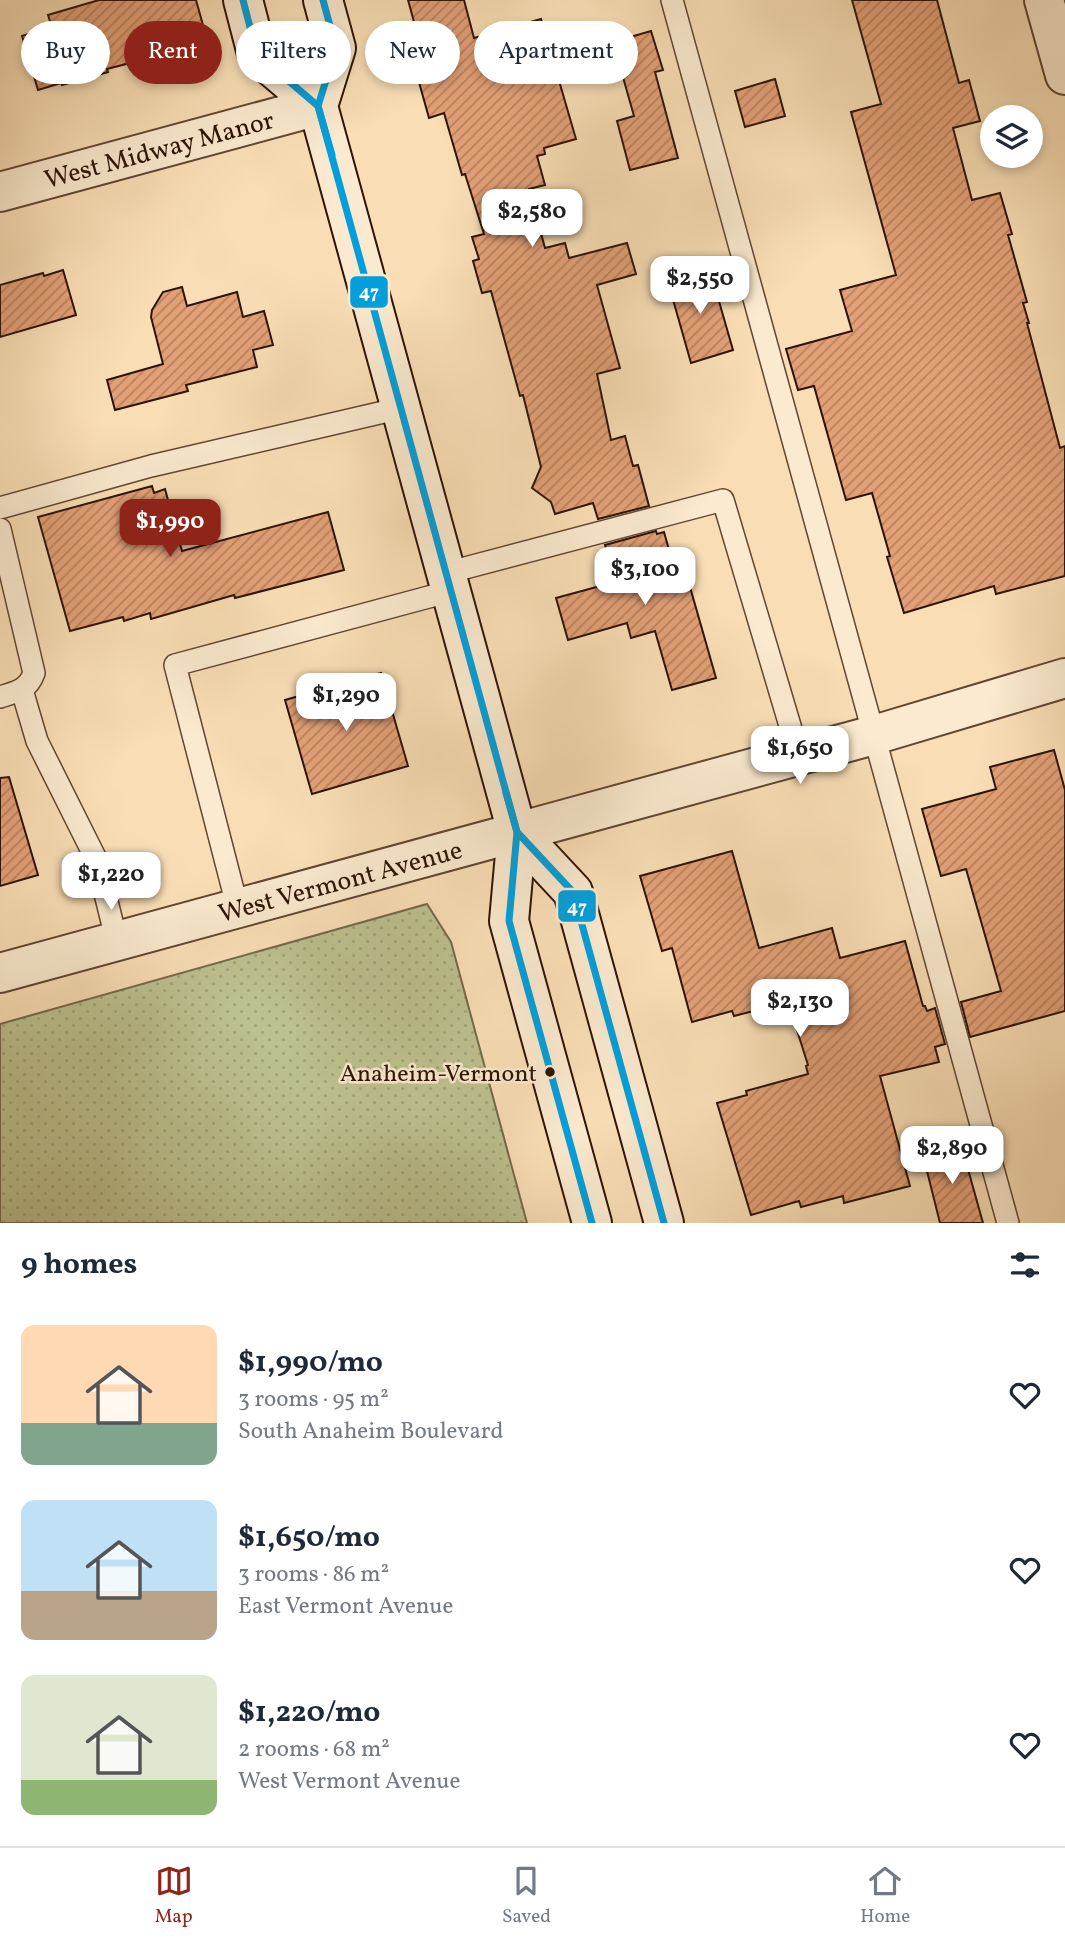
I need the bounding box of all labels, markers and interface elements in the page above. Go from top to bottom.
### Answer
chip: Buy [21,21,110,84]
chip: Rent [124,21,222,84]
chip: Filters [236,21,351,84]
chip: New [365,21,460,84]
chip: Apartment [474,21,638,84]
street label: West Midway Manor [41,103,279,199]
map controls [980,105,1043,168]
button: layers [980,105,1043,168]
pin: $2,580 [475,190,589,249]
text: $2,580 [498,196,567,228]
pin: $2,550 [643,256,757,316]
text: $2,550 [666,263,734,295]
line badge: 47 [349,275,389,309]
text: 47 [359,280,379,306]
pin: $1,990 [113,500,227,559]
text: $1,990 [136,506,204,538]
pin: $3,100 [588,548,702,607]
text: $3,100 [610,554,680,586]
pin: $1,290 [289,674,403,733]
text: $1,290 [312,680,380,712]
pin: $1,650 [743,726,857,786]
text: $1,650 [767,733,833,765]
street label: West Vermont Avenue [214,833,467,933]
pin: $1,220 [54,852,168,912]
text: $1,220 [78,859,144,891]
line badge: 47 [557,889,597,923]
text: 47 [567,895,587,921]
pin: $2,130 [743,979,857,1039]
text: $2,130 [767,986,833,1018]
place label: Anaheim-Vermont [340,1058,537,1092]
marker: Anaheim-Vermont [543,1065,557,1079]
pin: $2,890 [895,1126,1009,1186]
text: $2,890 [916,1133,988,1165]
text: 9 homes [21,1244,137,1286]
icon: filters [1006,1246,1044,1284]
text: $1,990/mo [238,1342,383,1384]
icon: home [77,1353,161,1437]
icon: heart [1006,1376,1044,1414]
text: 3 rooms · 95 m² [238,1384,389,1416]
text: South Anaheim Boulevard [238,1416,503,1448]
text: $1,650/mo [238,1517,380,1559]
icon: home [77,1528,161,1612]
icon: heart [1006,1551,1044,1589]
text: 3 rooms · 86 m² [238,1559,389,1591]
text: East Vermont Avenue [238,1591,453,1623]
text: $1,220/mo [238,1692,380,1734]
icon: home [77,1703,161,1787]
icon: heart [1006,1726,1044,1764]
text: 2 rooms · 68 m² [238,1734,390,1766]
text: West Vermont Avenue [238,1766,460,1798]
tab: Map [155,1862,193,1930]
tab: Saved [502,1862,551,1930]
tab: Home [860,1862,910,1930]

